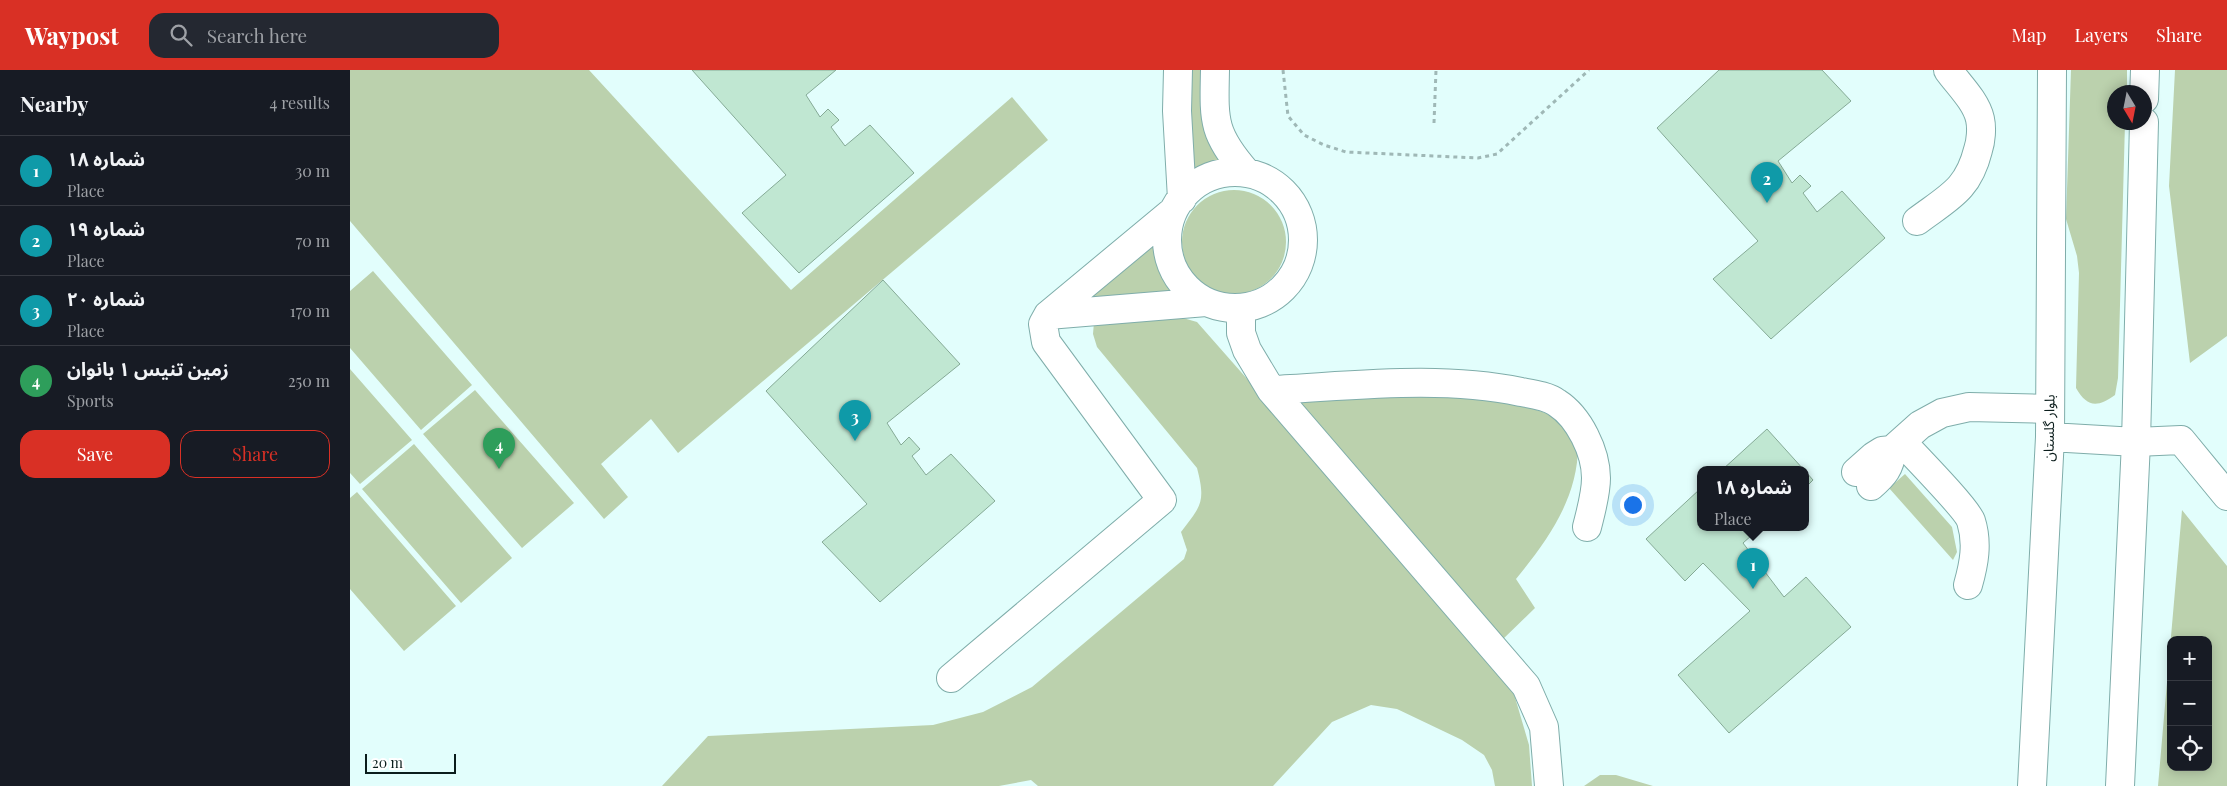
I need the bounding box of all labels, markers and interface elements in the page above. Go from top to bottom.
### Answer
search box [149,13,499,58]
text: Waypost [25,19,119,51]
icon: search [167,21,195,49]
text: Search here [207,22,307,48]
text: Map [2011,23,2046,47]
text: Layers [2074,23,2128,47]
text: Share [2156,23,2202,47]
north arrow [2107,85,2152,130]
text: Nearby [20,89,89,117]
text: 4 results [269,92,330,113]
text: شماره ۱۸ [67,145,145,171]
text: 1 [33,160,39,181]
text: 30 m [295,160,330,181]
pin: 2 [1751,162,1783,203]
text: Place [67,180,105,201]
text: شماره ۱۹ [67,215,145,241]
text: 2 [32,230,40,251]
text: 70 m [296,230,330,251]
text: Place [67,250,105,271]
text: شماره ۲۰ [67,285,145,311]
text: 3 [32,300,40,321]
text: 170 m [290,300,330,321]
text: Place [67,320,105,341]
text: زمین تنیس ۱ بانوان [67,355,229,381]
text: 4 [32,370,40,391]
text: 250 m [288,370,330,391]
text: Sports [67,390,114,411]
street label: بلوار گلستان [2038,394,2059,462]
pin: 3 [839,400,871,441]
pin: 4 [483,428,515,469]
button: Save [20,430,170,478]
button: Share [180,430,330,478]
popup [1697,466,1809,531]
text: شماره ۱۸ [1714,473,1792,499]
your location [1620,492,1646,518]
text: Place [1714,508,1752,529]
pin: 1 [1737,548,1769,589]
map controls [2167,636,2212,771]
button: + [2167,636,2212,681]
button: − [2167,681,2212,726]
button: locate [2167,726,2212,771]
scale bar [365,751,456,774]
text: 20 m [372,753,403,772]

